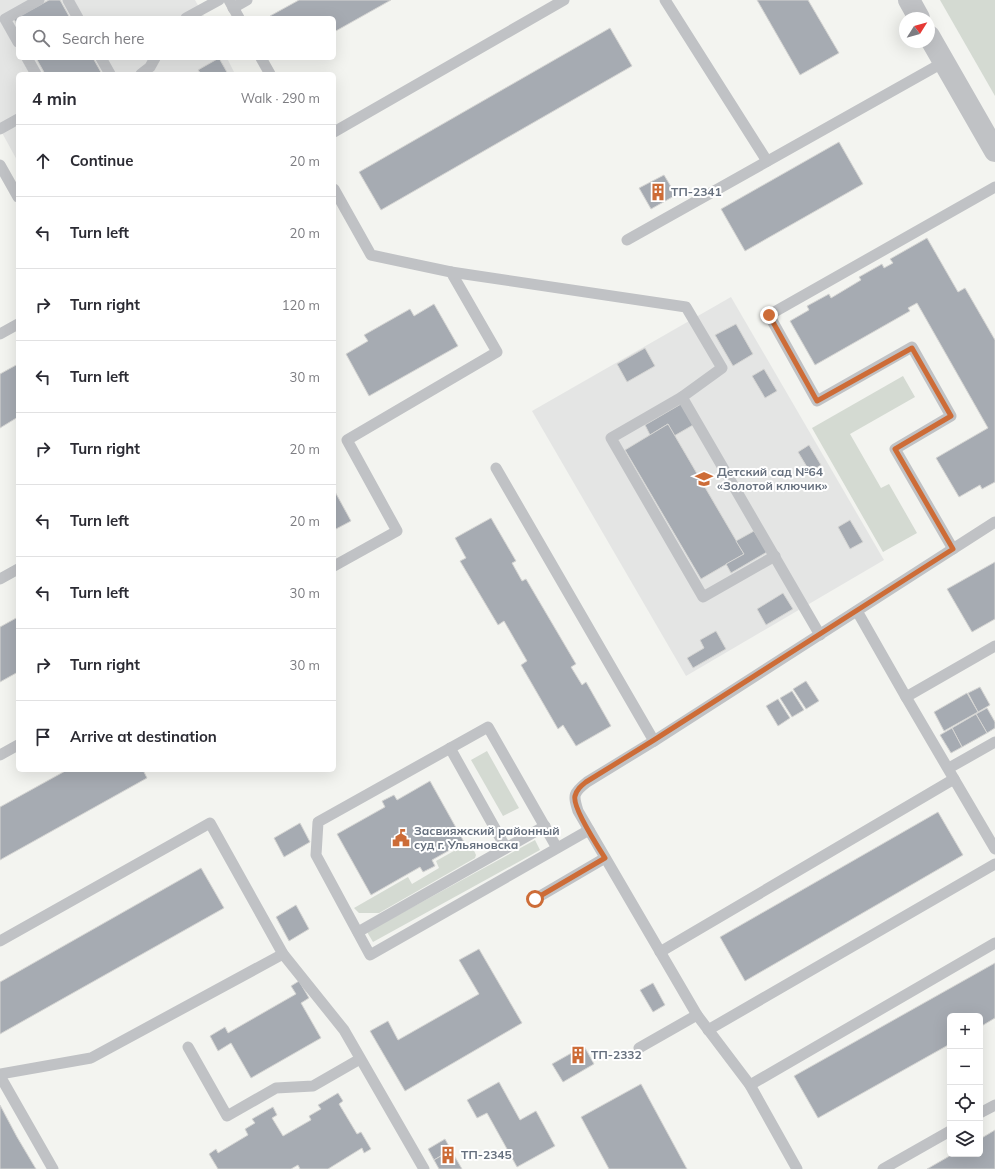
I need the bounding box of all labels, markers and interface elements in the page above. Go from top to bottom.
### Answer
north arrow [899,12,935,48]
search box [16,16,336,60]
icon: search [30,27,52,49]
text: Search here [62,29,144,48]
text: 4 min [32,88,77,109]
text: Walk · 290 m [241,90,320,106]
icon: ahead [32,150,54,172]
text: Continue [70,151,133,170]
text: 20 m [290,153,320,169]
building icon: ТП-2341 [648,182,668,202]
place label: ТП-2341 [671,184,722,199]
icon: left [32,222,54,244]
text: Turn left [70,223,129,242]
text: 20 m [290,225,320,241]
icon: right [32,294,54,316]
text: Turn right [70,295,140,314]
text: 120 m [282,297,320,313]
route end [760,306,778,324]
icon: left [32,366,54,388]
text: Turn left [70,367,129,386]
text: 30 m [290,369,320,385]
icon: right [32,438,54,460]
text: Turn right [70,439,140,458]
text: 20 m [290,441,320,457]
place label: Детский сад №64 «Золотой ключик» [717,464,827,493]
school or university icon: Детский сад №64 «Золотой ключик» [694,469,714,489]
icon: left [32,510,54,532]
text: Turn left [70,511,129,530]
text: 20 m [290,513,320,529]
icon: left [32,582,54,604]
text: Turn left [70,583,129,602]
text: 30 m [290,585,320,601]
icon: right [32,654,54,676]
text: Turn right [70,655,140,674]
text: 30 m [290,657,320,673]
icon: arrive [32,726,54,748]
text: Arrive at destination [70,727,217,746]
place label: Засвияжский районный суд г. Ульяновска [414,823,560,852]
public building icon: Засвияжский районный суд г. Ульяновска [391,828,411,848]
route start [526,890,544,908]
map controls [947,1013,983,1157]
button: + [947,1013,983,1049]
building icon: ТП-2332 [568,1045,588,1065]
place label: ТП-2332 [591,1047,642,1062]
button: − [947,1049,983,1085]
button: locate [947,1085,983,1121]
button: layers [947,1121,983,1157]
building icon: ТП-2345 [438,1145,458,1165]
place label: ТП-2345 [461,1147,512,1162]

